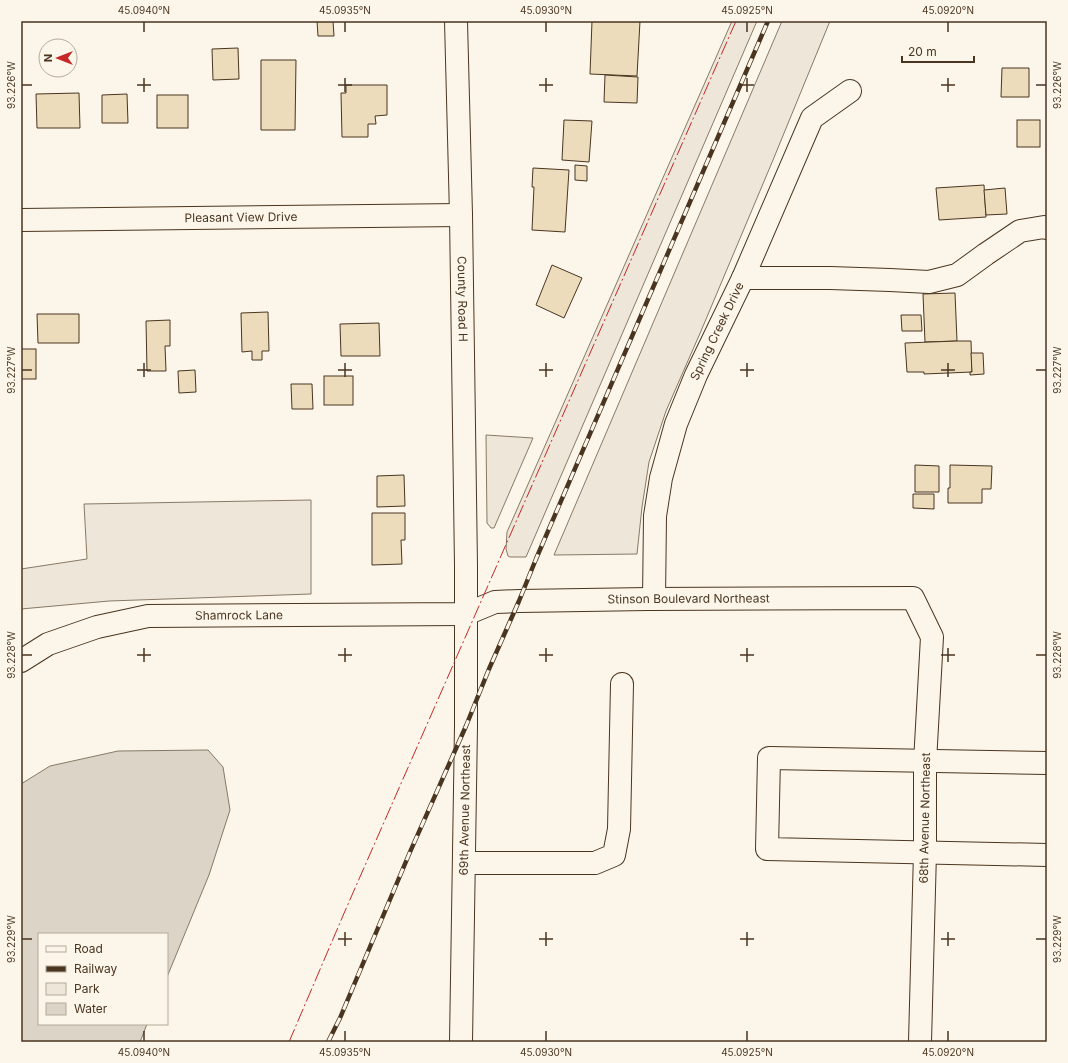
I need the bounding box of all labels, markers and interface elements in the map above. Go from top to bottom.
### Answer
text: 45.0940°N [118,4,170,16]
text: 45.0935°N [319,4,371,16]
text: 45.0930°N [520,4,572,16]
text: 45.0925°N [721,4,773,16]
text: 45.0920°N [922,4,974,16]
north arrow [38,38,78,78]
scale bar [902,38,974,64]
text: 20 m [908,44,937,59]
text: N [41,54,55,62]
text: 93.226°W [5,61,17,109]
text: 93.226°W [1051,61,1063,109]
street label: Pleasant View Drive [184,209,298,225]
street label: County Road H [455,256,471,342]
street label: Spring Creek Drive [687,279,747,382]
text: 93.227°W [5,346,17,394]
text: 93.227°W [1051,346,1063,394]
street label: Stinson Boulevard Northeast [607,591,770,607]
street label: Shamrock Lane [195,607,283,623]
text: 93.228°W [5,631,17,679]
text: 93.228°W [1051,631,1063,679]
street label: 69th Avenue Northeast [456,744,473,876]
street label: 68th Avenue Northeast [916,752,933,884]
text: 93.229°W [5,915,17,963]
text: 93.229°W [1051,915,1063,963]
legend [38,933,168,1025]
text: Road [74,941,103,956]
text: Railway [74,961,118,976]
text: Park [74,981,100,996]
text: Water [74,1001,108,1016]
text: 45.0940°N [118,1046,170,1058]
text: 45.0935°N [319,1046,371,1058]
text: 45.0930°N [520,1046,572,1058]
text: 45.0925°N [721,1046,773,1058]
text: 45.0920°N [922,1046,974,1058]

